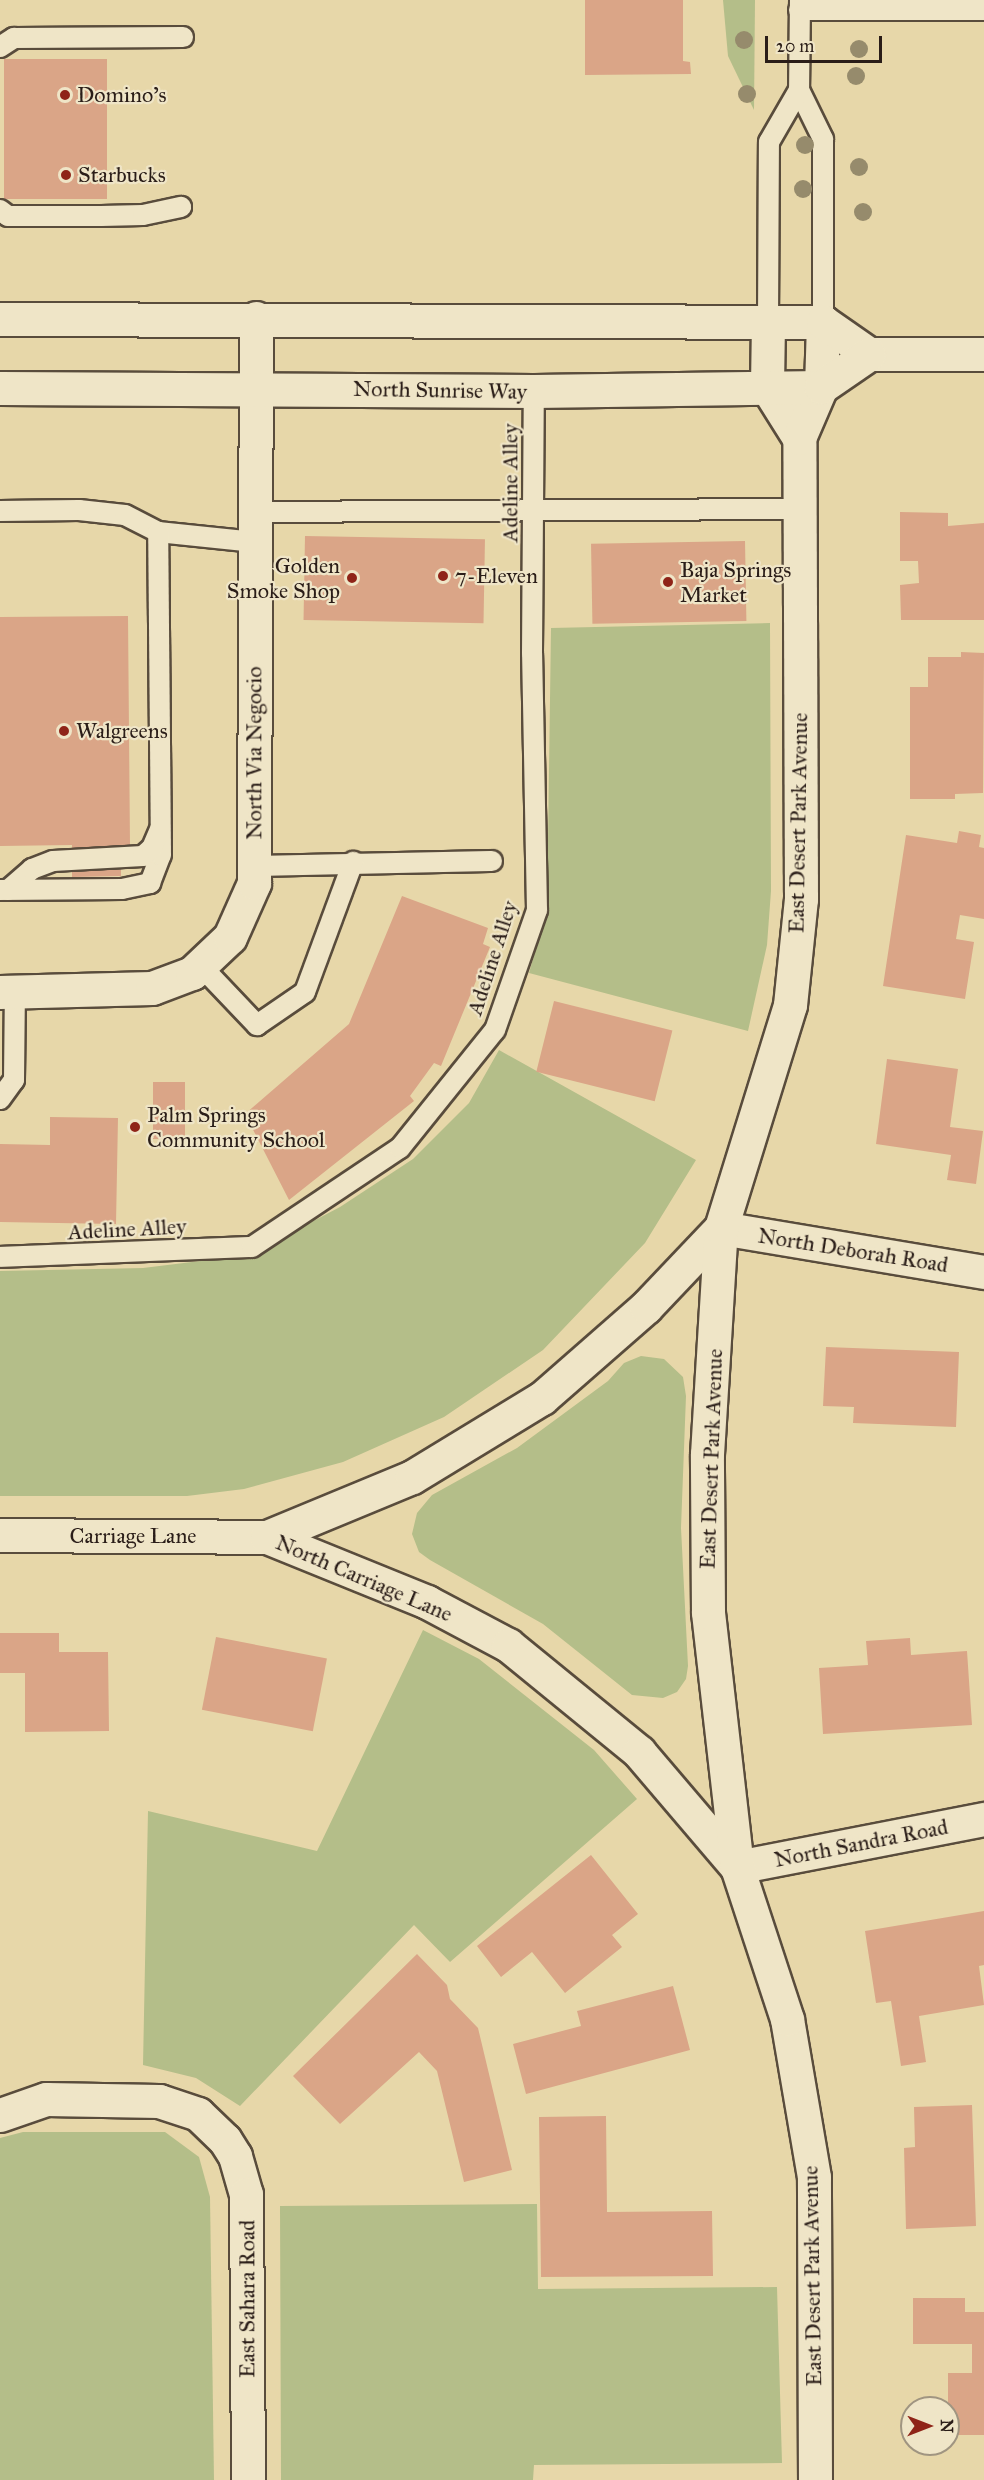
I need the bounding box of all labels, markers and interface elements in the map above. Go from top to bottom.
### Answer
scale bar [768,24,885,62]
text: 20 m [776,35,814,57]
place label: Domino's [77,82,167,108]
marker: Domino's [58,88,72,102]
place label: Starbucks [78,162,166,188]
marker: Starbucks [59,168,73,182]
street label: North Sunrise Way [353,375,527,405]
street label: Adeline Alley [497,424,523,542]
place label: Golden Smoke Shop [227,552,340,604]
place label: Baja Springs Market [680,556,791,608]
place label: 7-Eleven [455,563,538,589]
marker: 7-Eleven [436,569,450,583]
marker: Golden Smoke Shop [345,571,359,585]
marker: Baja Springs Market [661,575,675,589]
street label: North Via Negocio [241,666,267,840]
street label: East Desert Park Avenue [783,712,813,934]
place label: Walgreens [76,718,168,744]
marker: Walgreens [57,724,71,738]
street label: Adeline Alley [461,897,523,1019]
place label: Palm Springs Community School [147,1101,325,1152]
marker: Palm Springs Community School [128,1120,142,1134]
street label: Adeline Alley [67,1213,187,1245]
street label: North Deborah Road [756,1222,950,1278]
street label: East Desert Park Avenue [694,1348,728,1570]
street label: Carriage Lane [70,1523,196,1549]
street label: North Carriage Lane [272,1529,456,1627]
street label: North Sandra Road [772,1813,950,1873]
street label: East Desert Park Avenue [797,2165,827,2387]
street label: East Sahara Road [234,2220,260,2378]
north arrow [900,2396,960,2456]
text: N [937,2419,956,2433]

